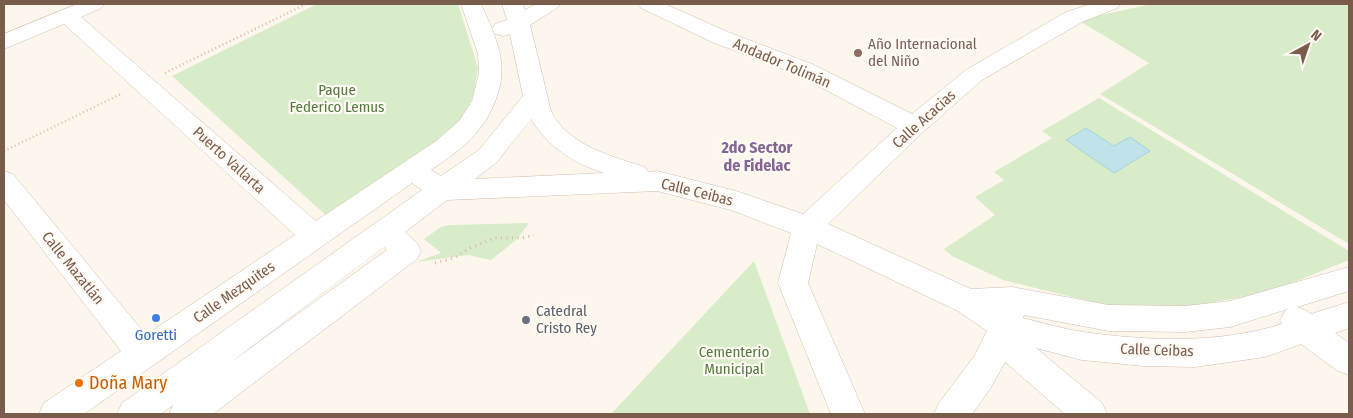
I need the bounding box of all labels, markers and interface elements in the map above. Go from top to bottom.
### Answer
north arrow [1283,20,1333,70]
text: N [1307,26,1325,45]
street label: Andador Tolimán [730,34,834,92]
place label: Año Internacional del Niño [868,35,977,70]
marker: Año Internacional del Niño [852,47,864,59]
park label: Paque Federico Lemus [290,81,384,116]
street label: Calle Acacias [889,86,959,152]
street label: Puerto Vallarta [189,123,269,197]
district label: 2do Sector de Fidelac [721,138,793,175]
street label: Calle Ceibas [659,174,735,210]
street label: Calle Mazatlán [38,228,108,308]
street label: Calle Mezquites [190,257,278,327]
place label: Catedral Cristo Rey [536,302,597,337]
marker: Goretti [150,312,162,324]
marker: Catedral Cristo Rey [520,314,532,326]
place label: Goretti [135,326,177,344]
street label: Calle Ceibas [1120,340,1194,360]
park label: Cementerio Municipal [699,343,769,378]
place label: Doña Mary [89,372,167,394]
marker: Doña Mary [73,377,85,389]

